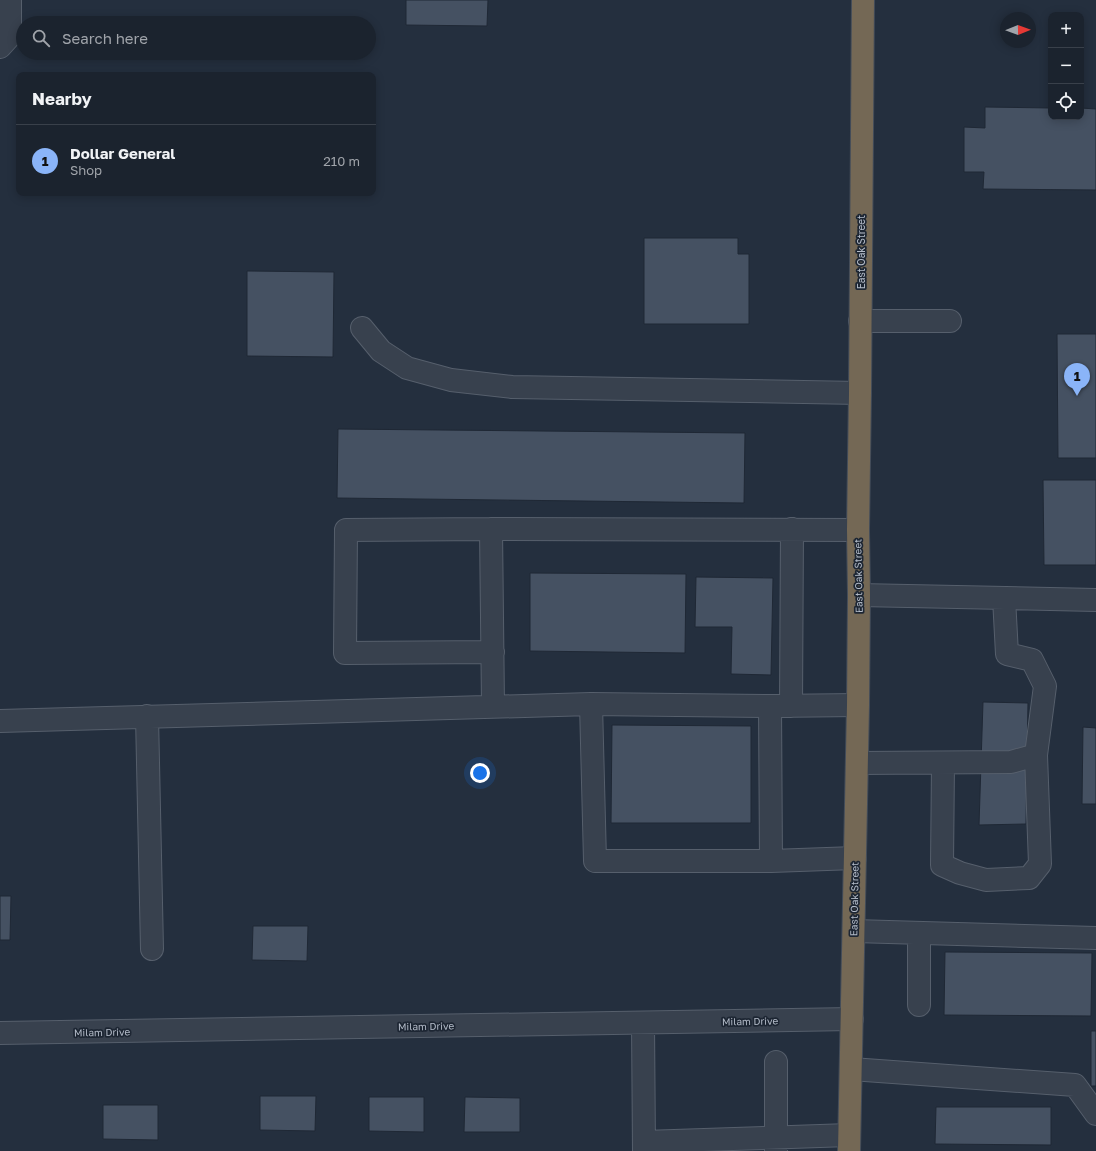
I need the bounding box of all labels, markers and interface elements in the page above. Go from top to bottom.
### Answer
north arrow [1000,12,1036,48]
map controls [1048,12,1084,120]
button: + [1048,12,1084,48]
search box [16,16,376,60]
icon: search [30,27,52,49]
text: Search here [62,29,148,47]
button: − [1048,48,1084,84]
button: locate [1048,84,1084,120]
text: Nearby [32,88,92,109]
text: Dollar General [70,144,175,162]
text: 1 [42,153,48,169]
text: 210 m [323,153,360,169]
text: Shop [70,162,102,178]
street label: East Oak Street [855,215,867,289]
pin: 1 [1064,363,1090,396]
street label: East Oak Street [851,539,865,613]
your location [470,763,490,783]
street label: East Oak Street [847,862,861,936]
street label: Milam Drive [722,1015,778,1027]
street label: Milam Drive [398,1020,454,1032]
street label: Milam Drive [74,1026,130,1038]

